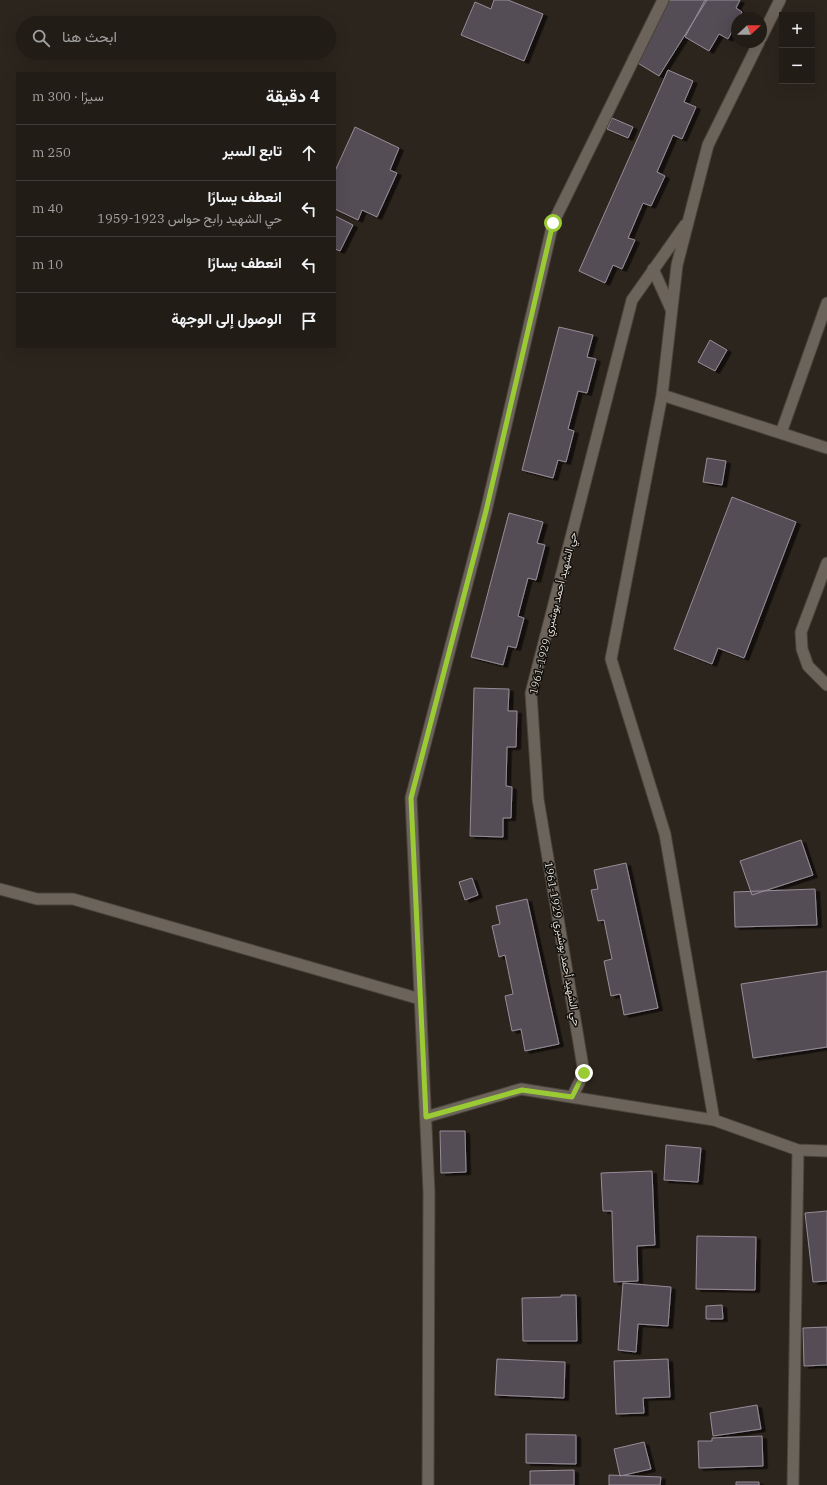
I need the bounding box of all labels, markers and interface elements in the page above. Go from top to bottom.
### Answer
north arrow [731,12,767,48]
map controls [779,12,815,84]
button: + [779,12,815,48]
search box [16,16,336,60]
icon: search [30,27,52,49]
text: ابحث هنا [62,27,117,46]
button: − [779,48,815,84]
text: 4 دقيقة [266,85,320,107]
text: سيرًا · 300 m [32,88,104,105]
text: تابع السير [223,141,282,160]
icon: ahead [298,142,320,164]
text: 250 m [32,144,71,161]
text: انعطف يسارًا [208,187,282,206]
icon: left [298,198,320,220]
text: 40 m [32,200,63,217]
text: حي الشهيد رابح حواس 1923-1959 [97,210,282,227]
route start [544,214,562,232]
text: انعطف يسارًا [208,253,282,272]
icon: left [298,254,320,276]
text: 10 m [32,256,63,273]
text: الوصول إلى الوجهة [171,309,282,328]
icon: arrive [298,310,320,332]
street label: حي الشهيد أحمد بوشبري 1929-1961 [526,530,583,696]
street label: حي الشهيد أحمد بوشبري 1929-1961 [539,861,584,1028]
route end [575,1064,593,1082]

